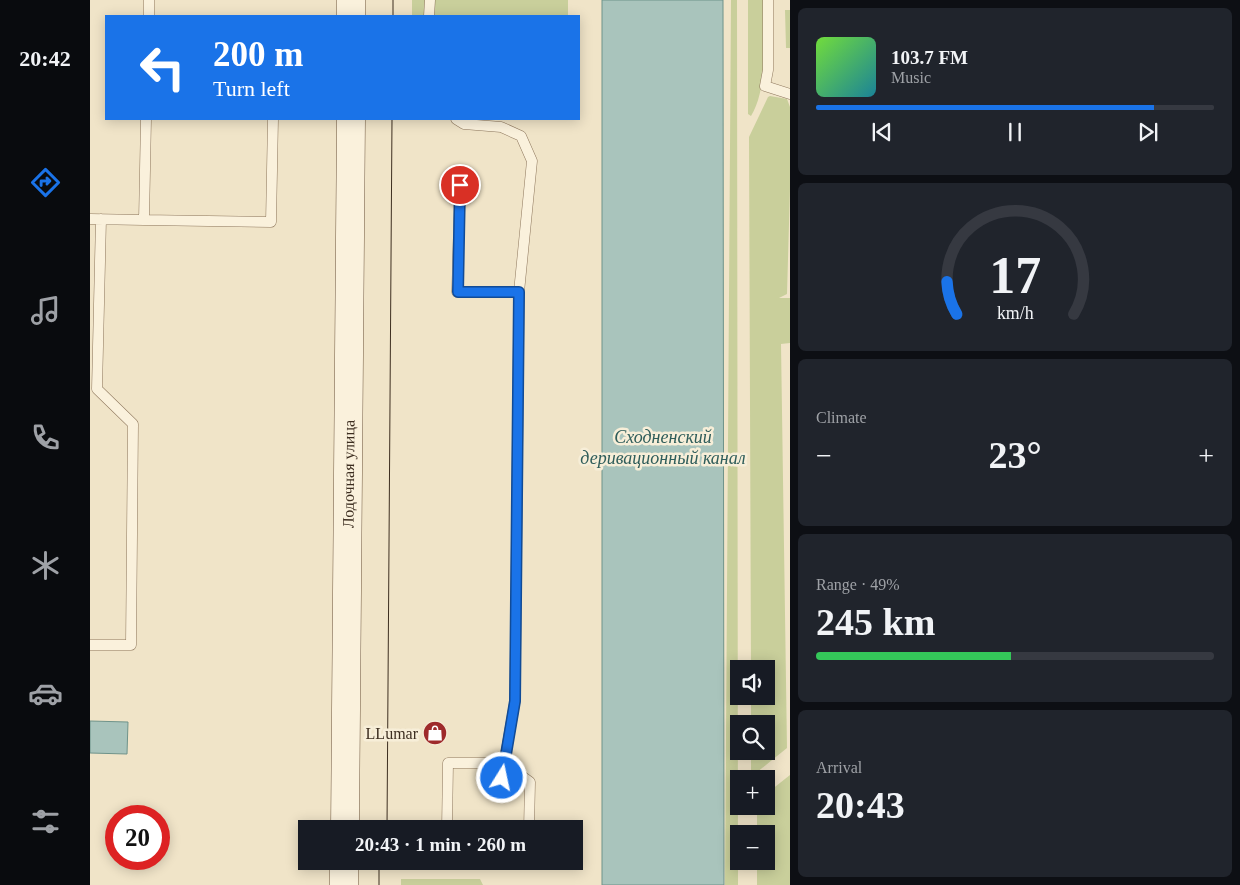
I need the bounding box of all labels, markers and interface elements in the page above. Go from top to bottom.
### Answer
icon: left [130,35,195,100]
text: 200 m [213,35,303,74]
text: 20:42 [19,46,71,71]
text: 103.7 FM [891,47,968,68]
text: Music [891,69,931,86]
text: Turn left [213,76,290,101]
icon: previous [868,118,896,146]
icon: pause [1001,118,1029,146]
icon: next [1134,118,1162,146]
pin [439,164,481,206]
icon: directions [28,165,63,200]
icon: arrive [446,171,474,199]
text: 17 [989,247,1041,304]
icon: music [28,293,63,328]
text: km/h [997,303,1033,323]
text: Climate [816,409,867,426]
icon: phone [28,420,63,455]
street label: Лодочная улица [340,420,358,528]
water label: Сходненский деривационный канал [580,427,746,468]
text: 23° [988,434,1042,476]
text: − [816,440,832,471]
text: + [1198,440,1214,471]
icon: climate [28,548,63,583]
text: Range · 49% [816,576,900,593]
text: 245 km [816,601,935,643]
map controls [730,660,775,870]
button: sound [730,660,775,705]
icon: car [28,676,63,711]
button: search [730,715,775,760]
shop icon: LLumar [422,720,448,746]
place label: LLumar [366,725,419,742]
position arrow [475,751,527,803]
text: Arrival [816,759,862,776]
button: + [730,770,775,815]
text: 20:43 [816,784,905,826]
icon: filters [28,804,63,839]
speed limit sign: 20 [105,805,170,870]
button: − [730,825,775,870]
text: 20:43 · 1 min · 260 m [355,834,526,855]

